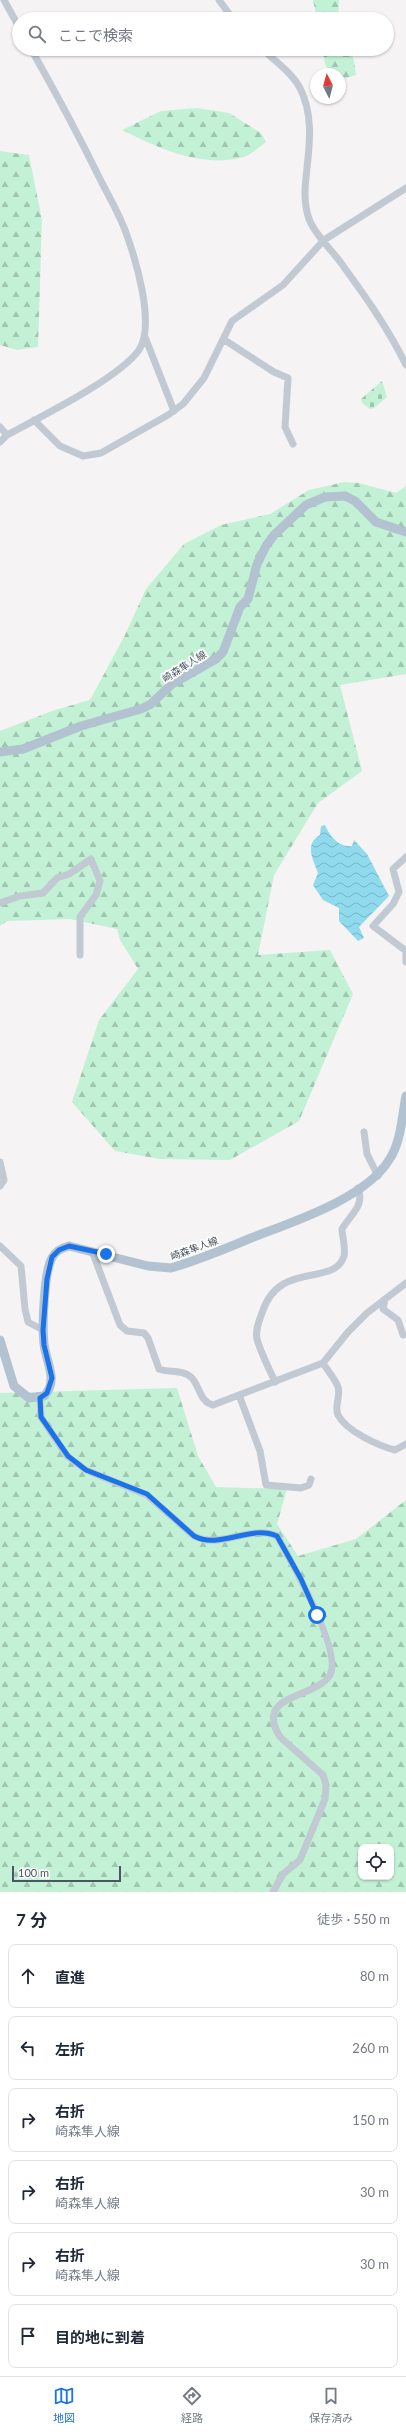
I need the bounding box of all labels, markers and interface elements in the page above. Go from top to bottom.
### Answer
search box [12,12,394,56]
icon: search [26,23,48,45]
text: ここで検索 [58,26,133,44]
north arrow [310,68,346,104]
street label: 崎森隼人線 [160,648,208,684]
street label: 崎森隼人線 [168,1234,220,1262]
route end [97,1245,115,1263]
route start [308,1606,326,1624]
map controls [358,1844,394,1880]
button: locate [358,1844,394,1880]
scale bar [12,1864,121,1883]
text: 100 m [18,1866,49,1879]
text: 7 分 [16,1909,47,1930]
text: 徒歩 · 550 m [317,1911,390,1927]
icon: ahead [17,1965,39,1987]
text: 直進 [55,1968,85,1986]
text: 80 m [360,1968,389,1984]
icon: left [17,2037,39,2059]
text: 左折 [55,2040,85,2058]
text: 260 m [352,2040,389,2056]
text: 右折 [55,2102,85,2120]
icon: right [17,2109,39,2131]
text: 150 m [352,2112,389,2128]
text: 崎森隼人線 [55,2123,120,2139]
text: 右折 [55,2174,85,2192]
icon: right [17,2181,39,2203]
text: 30 m [360,2184,389,2200]
text: 崎森隼人線 [55,2195,120,2211]
text: 右折 [55,2246,85,2264]
icon: right [17,2253,39,2275]
text: 30 m [360,2256,389,2272]
text: 崎森隼人線 [55,2267,120,2283]
icon: arrive [17,2325,39,2347]
text: 目的地に到着 [55,2328,145,2346]
tab: 地図 [53,2385,75,2425]
tab: 経路 [181,2385,203,2425]
tab: 保存済み [309,2385,353,2425]

